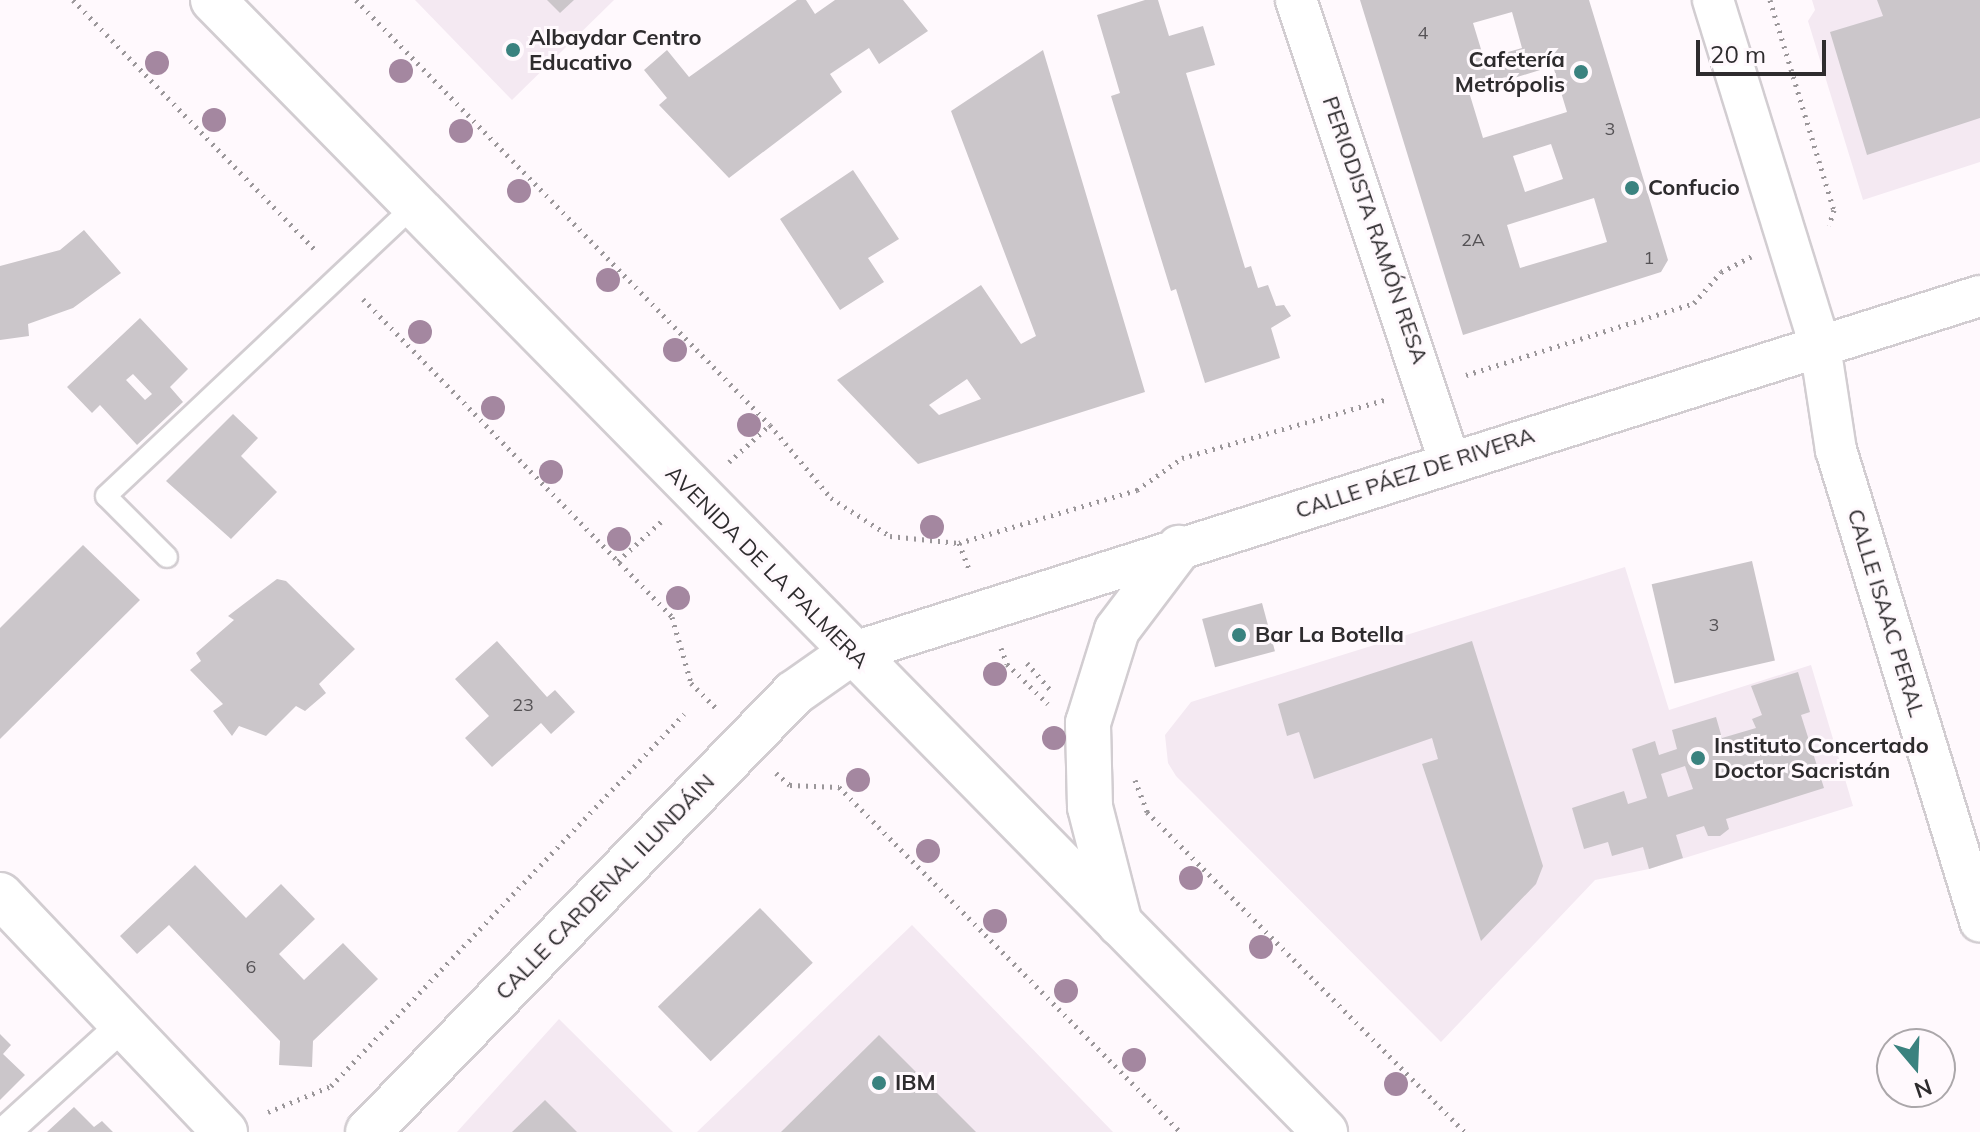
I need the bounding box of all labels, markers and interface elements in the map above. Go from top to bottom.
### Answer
house number: 4 [1418,22,1428,44]
place label: Albaydar Centro Educativo [529,24,702,76]
scale bar [1700,24,1830,74]
text: 20 m [1710,39,1766,69]
marker: Albaydar Centro Educativo [504,41,522,59]
place label: Cafetería Metrópolis [1455,46,1565,98]
marker: Cafetería Metrópolis [1572,63,1590,81]
street label: PERIODISTA RAMÓN RESA [1317,93,1433,367]
house number: 3 [1605,118,1615,140]
place label: Confucio [1648,175,1740,201]
marker: Confucio [1623,179,1641,197]
house number: 2A [1461,229,1485,251]
house number: 1 [1644,247,1654,269]
street label: CALLE PÁEZ DE RIVERA [1292,422,1538,524]
street label: AVENIDA DE LA PALMERA [660,460,874,674]
street label: CALLE ISAAC PERAL [1842,506,1930,720]
house number: 3 [1709,614,1719,636]
place label: Bar La Botella [1255,622,1404,648]
marker: Bar La Botella [1230,626,1248,644]
house number: 23 [512,694,534,716]
place label: Instituto Concertado Doctor Sacristán [1714,732,1929,784]
marker: Instituto Concertado Doctor Sacristán [1689,749,1707,767]
street label: CALLE CARDENAL ILUNDÁIN [490,769,720,1005]
house number: 6 [246,956,256,978]
north arrow [1876,1028,1956,1108]
place label: IBM [895,1070,936,1096]
text: N [1911,1073,1936,1105]
marker: IBM [870,1074,888,1092]

